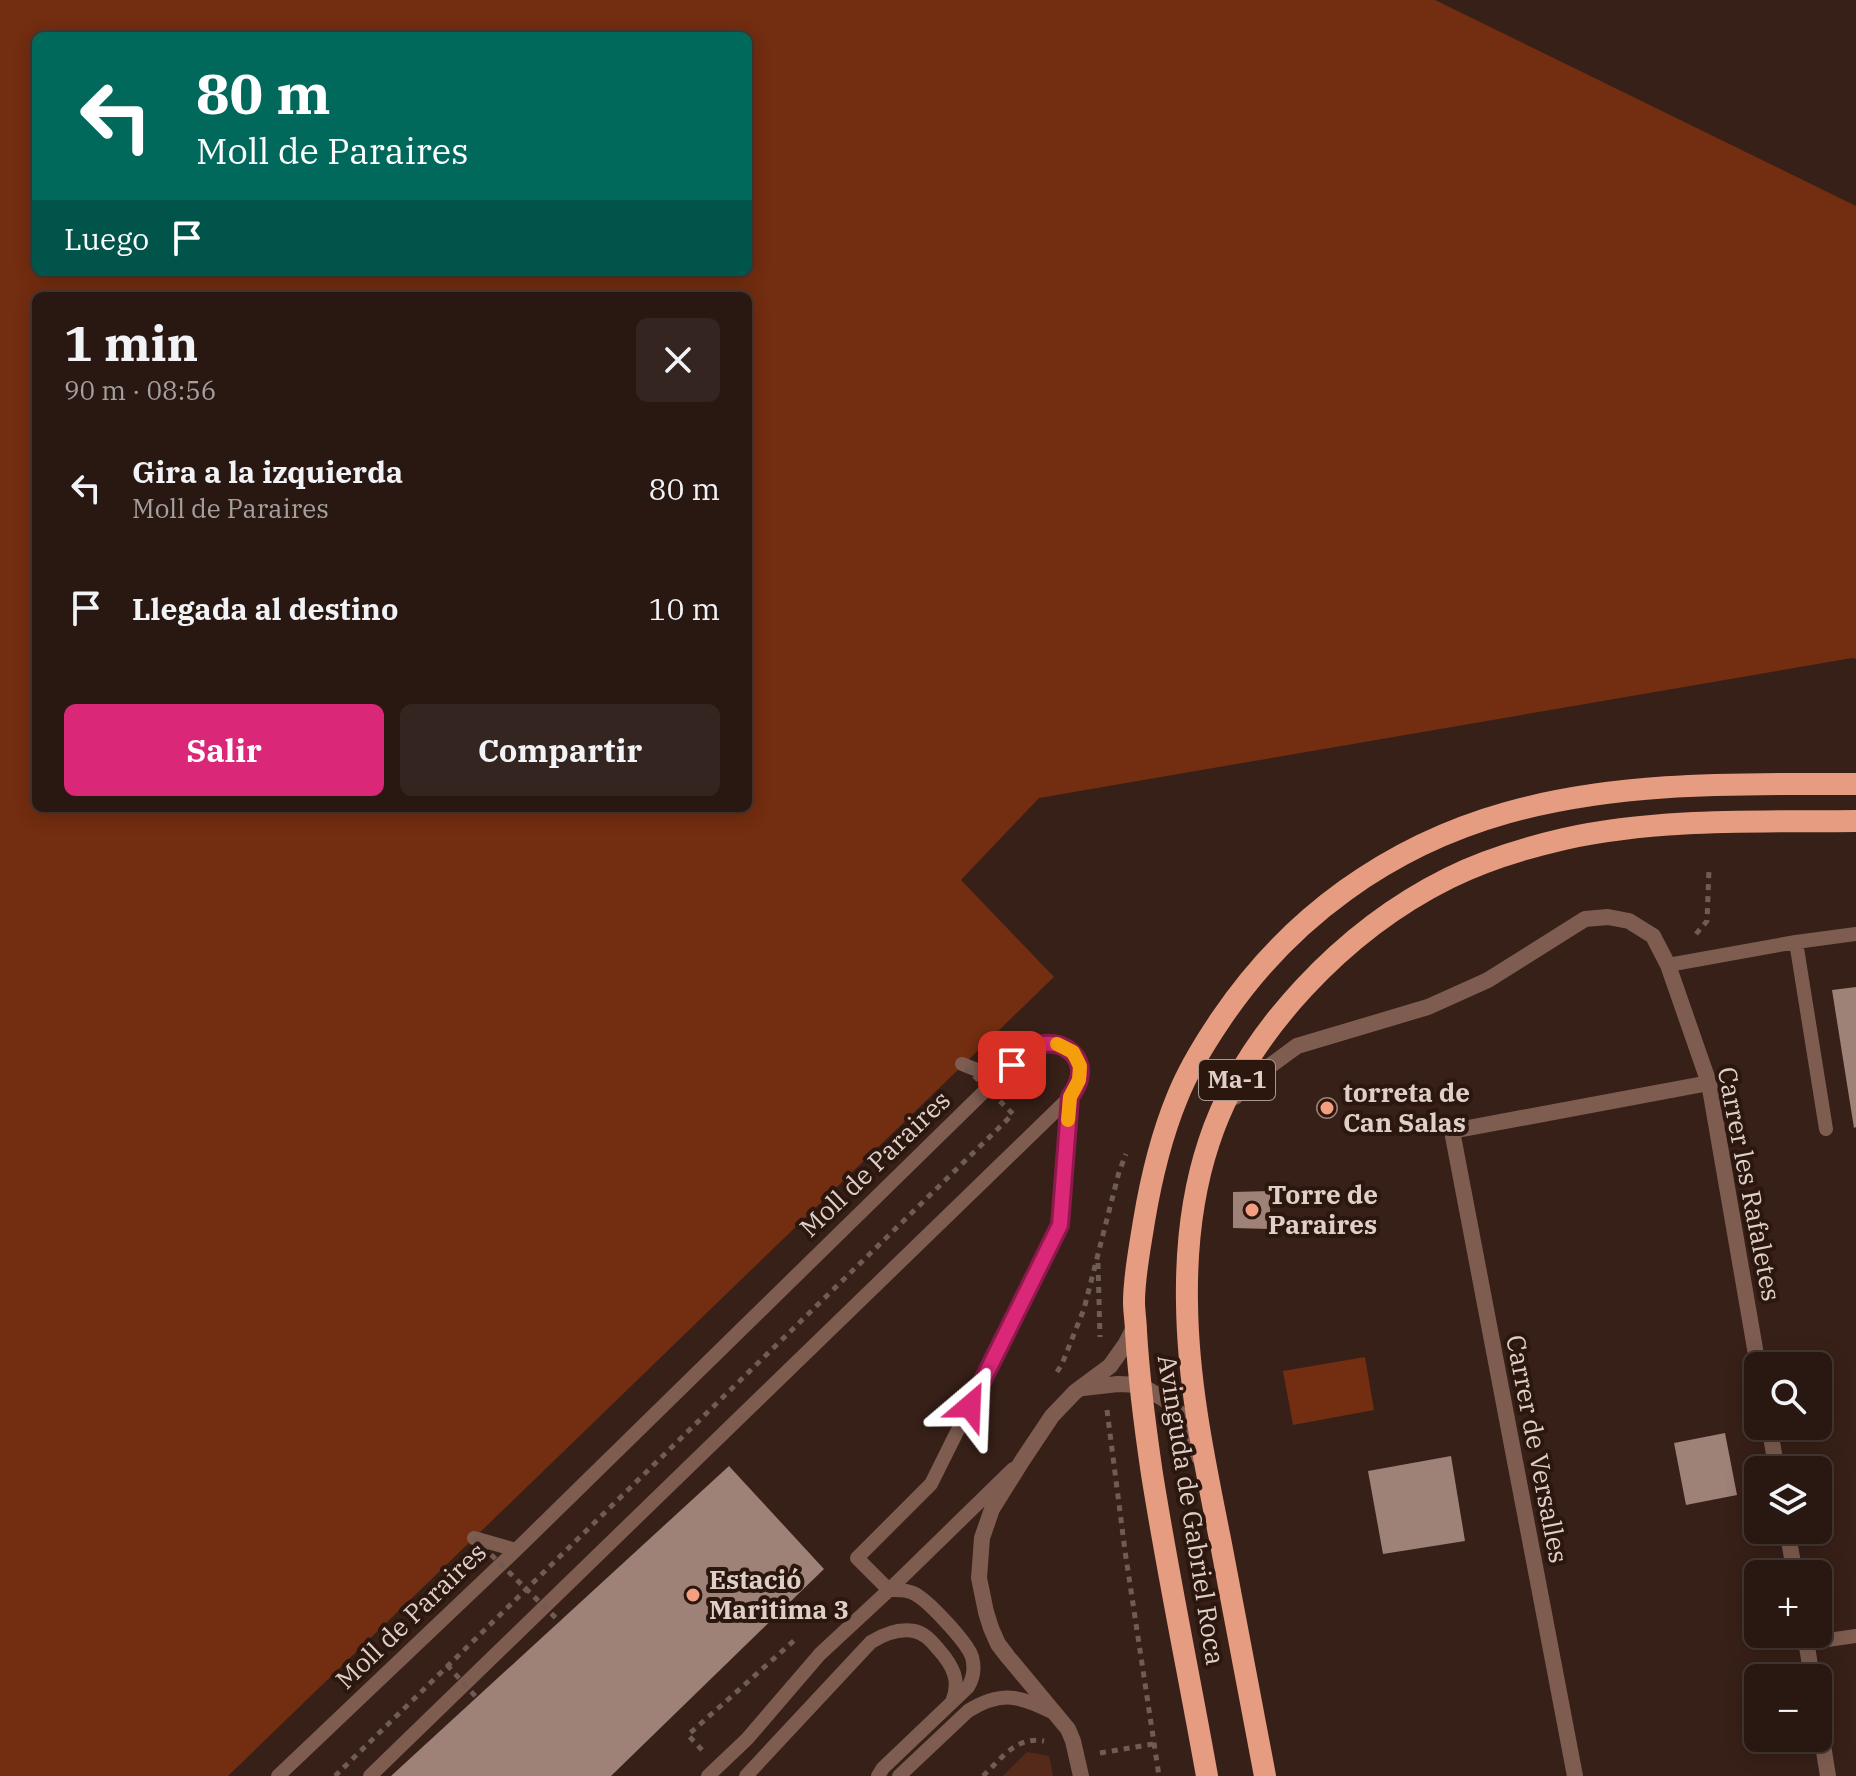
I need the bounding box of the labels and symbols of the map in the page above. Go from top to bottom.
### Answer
pin [978,1031,1046,1099]
road number: Ma-1 [1199,1060,1275,1100]
street label: Carrer les Rafaletes [1711,1064,1789,1304]
place label: torreta de Can Salas [1343,1075,1470,1139]
street label: Moll de Paraires [792,1083,957,1244]
marker: torreta de Can Salas [1318,1099,1336,1117]
place label: Torre de Paraires [1268,1177,1378,1241]
marker: Torre de Paraires [1243,1201,1261,1219]
street label: Carrer de Versalles [1499,1332,1577,1566]
street label: Avinguda de Gabriel Roca [1151,1352,1233,1667]
position arrow [928,1364,1012,1448]
street label: Moll de Paraires [328,1535,493,1696]
place label: Estació Maritima 3 [709,1562,849,1626]
marker: Estació Maritima 3 [684,1586,702,1604]

